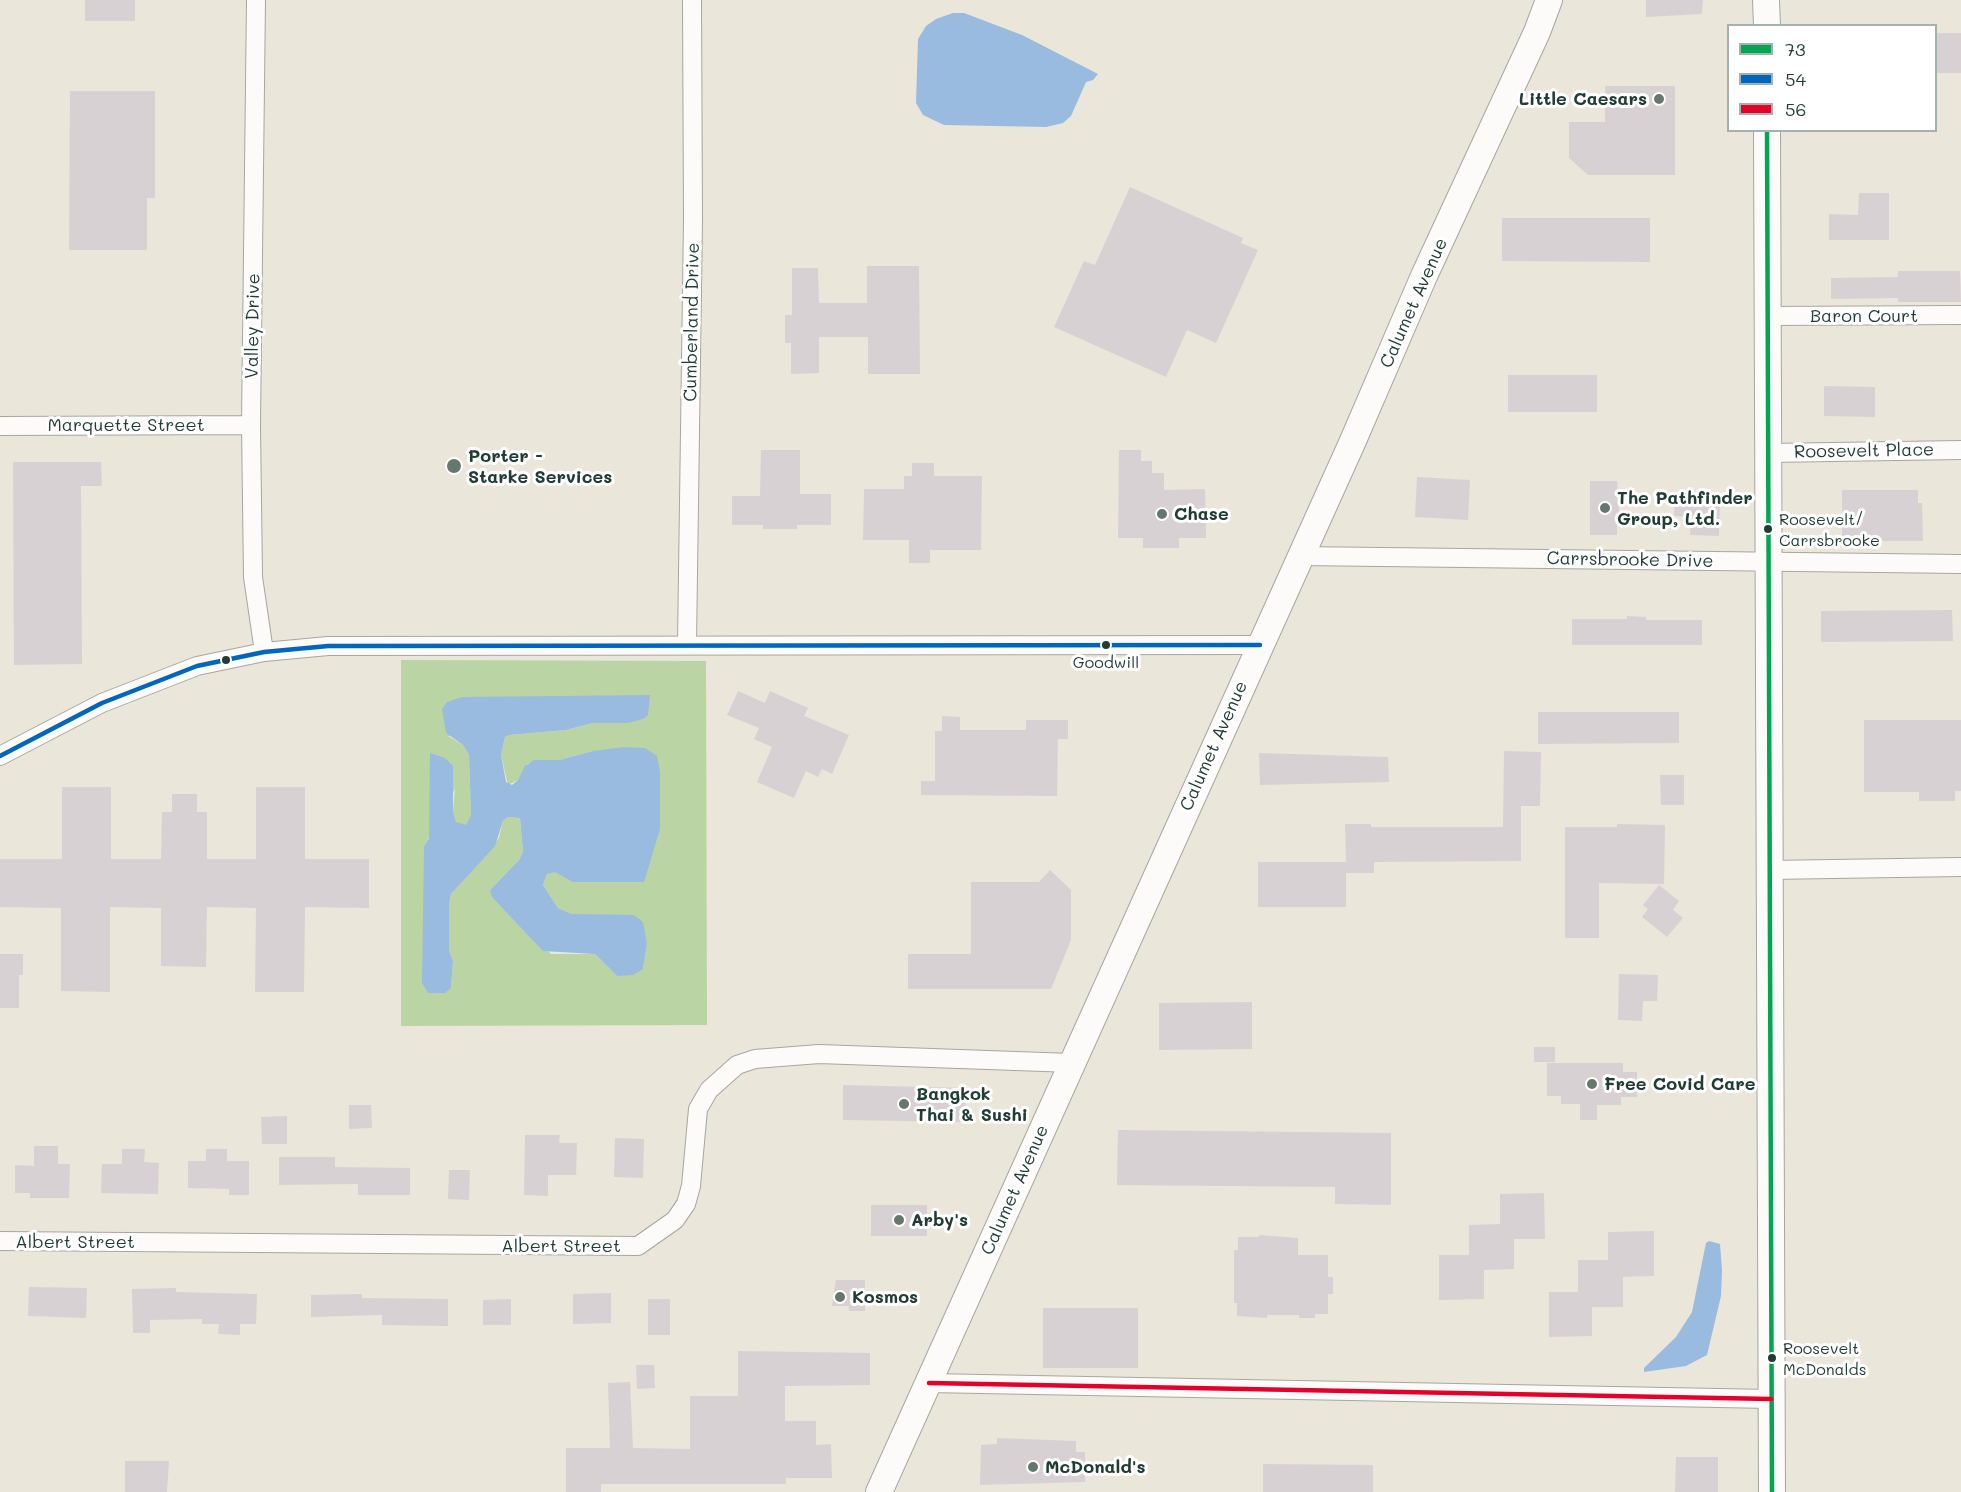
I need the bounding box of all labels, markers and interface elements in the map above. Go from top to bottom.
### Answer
legend [1727,24,1937,132]
text: 73 [1785,37,1806,61]
text: 54 [1785,67,1806,91]
place label: Little Caesars [1519,88,1647,110]
marker: Little Caesars [1652,92,1666,106]
text: 56 [1785,97,1806,121]
street label: Calumet Avenue [1376,235,1452,371]
street label: Cumberland Drive [680,242,704,402]
street label: Valley Drive [241,273,265,379]
street label: Baron Court [1810,305,1918,327]
street label: Marquette Street [47,414,205,436]
street label: Roosevelt Place [1794,439,1934,463]
place label: Porter - Starke Services [468,445,612,488]
marker: Porter - Starke Services [445,457,463,475]
place label: The Pathfinder Group, Ltd. [1617,487,1753,530]
marker: The Pathfinder Group, Ltd. [1598,501,1612,515]
place label: Chase [1174,503,1229,525]
marker: Chase [1155,507,1169,521]
place label: Roosevelt/ Carrsbrooke [1779,510,1880,548]
marker: Roosevelt/ Carrsbrooke [1762,523,1774,535]
street label: Carrsbrooke Drive [1546,548,1714,572]
marker: Goodwill [1100,639,1112,651]
place label: Goodwill [1073,653,1139,673]
unlabelled marker [220,654,232,666]
street label: Calumet Avenue [1176,678,1252,814]
place label: Free Covid Care [1604,1073,1755,1095]
marker: Free Covid Care [1585,1077,1599,1091]
place label: Bangkok Thai & Sushi [916,1083,1028,1126]
marker: Bangkok Thai & Sushi [897,1097,911,1111]
street label: Calumet Avenue [977,1122,1053,1258]
place label: Arby's [911,1209,968,1231]
marker: Arby's [892,1213,906,1227]
street label: Albert Street [15,1231,135,1253]
street label: Albert Street [501,1235,621,1257]
place label: Kosmos [852,1286,918,1308]
marker: Kosmos [833,1290,847,1304]
place label: Roosevelt McDonalds [1783,1339,1866,1377]
marker: Roosevelt McDonalds [1766,1352,1778,1364]
place label: McDonald's [1045,1456,1146,1478]
marker: McDonald's [1026,1460,1040,1474]

